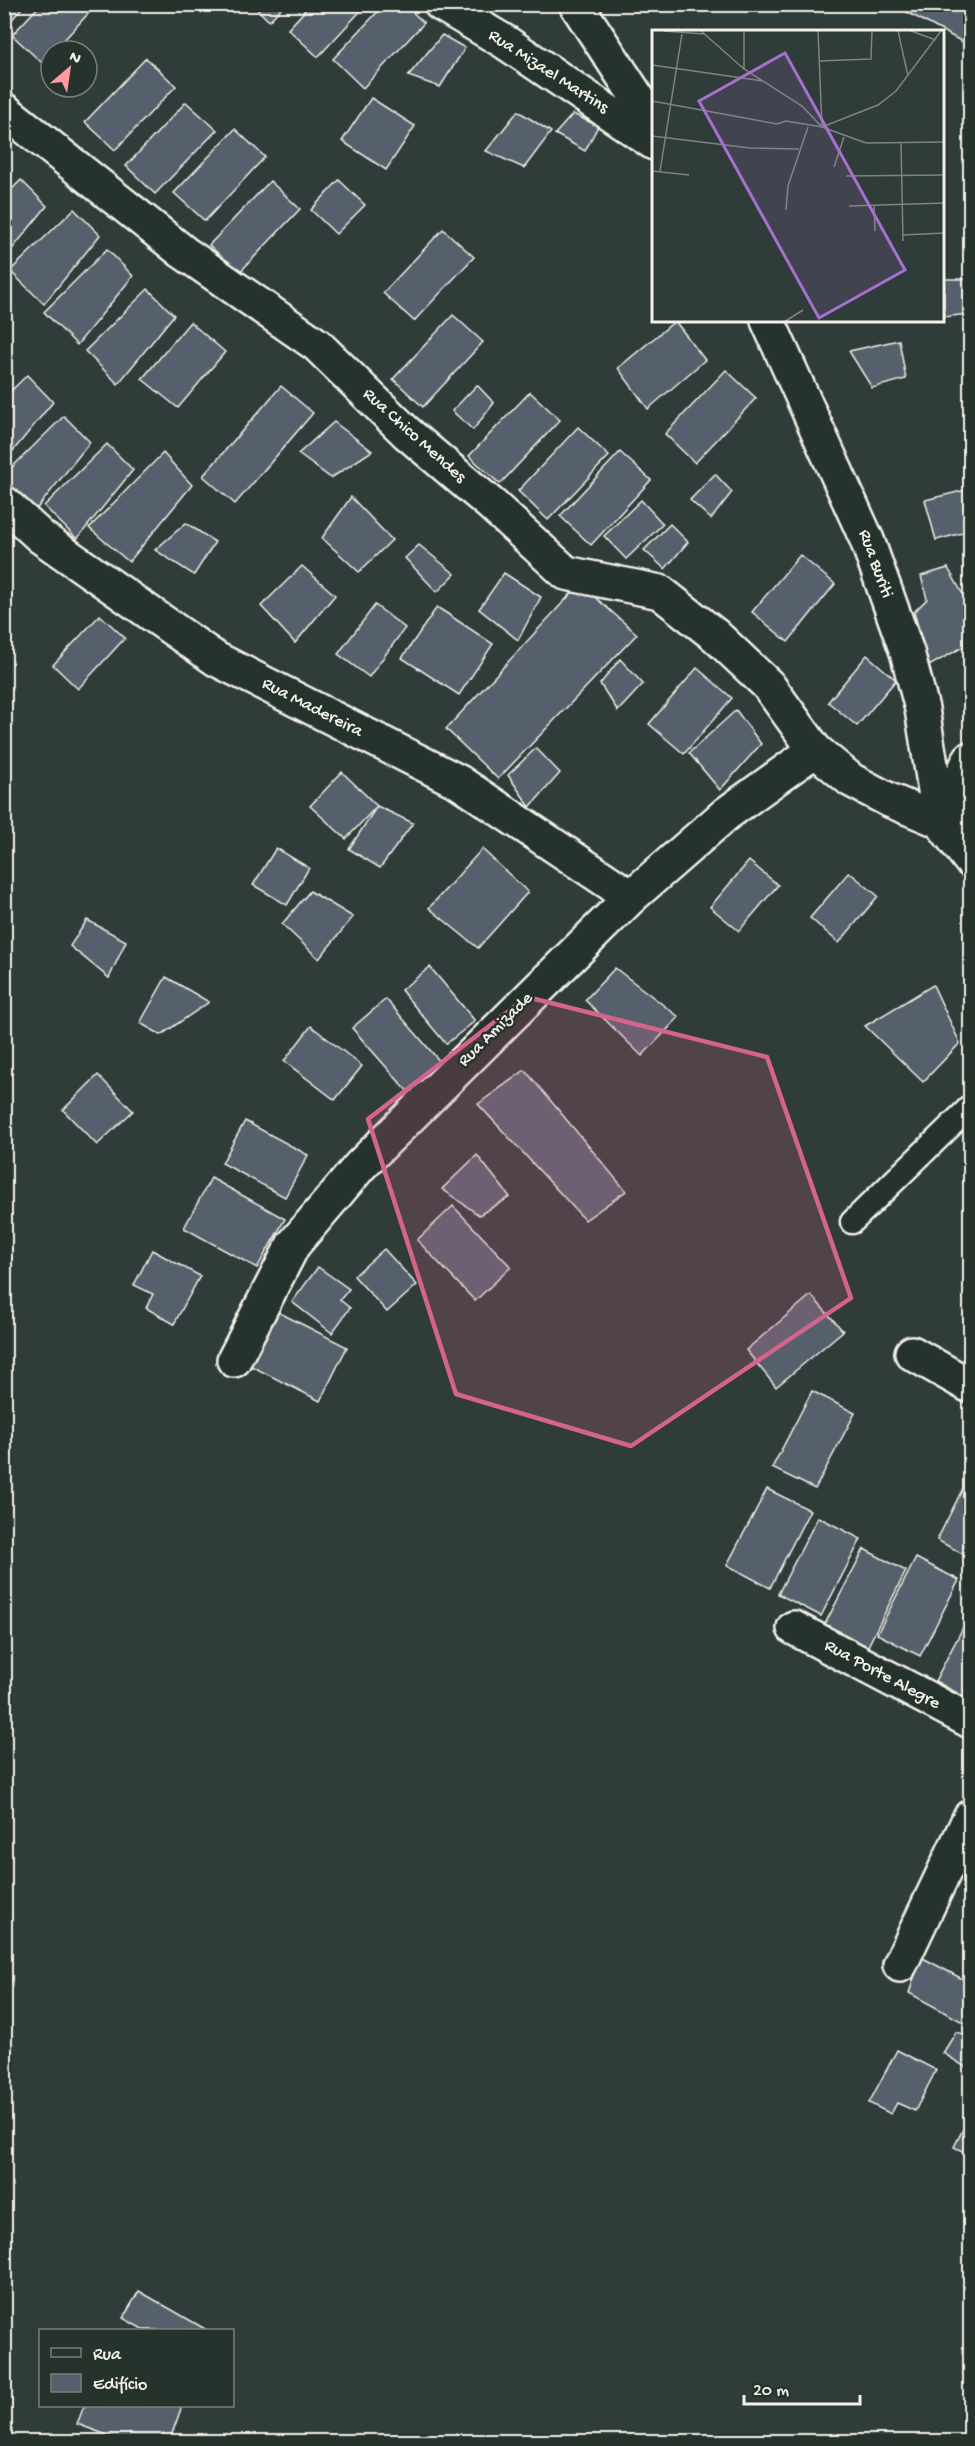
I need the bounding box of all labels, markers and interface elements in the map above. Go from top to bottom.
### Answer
street label: Rua Mizael Martins [484,25,613,119]
inset map [652,30,945,322]
north arrow [39,39,99,99]
text: N [65,48,84,70]
street label: Rua Chico Mendes [358,384,471,489]
street label: Rua Buriti [853,527,897,601]
street label: Rua Madereira [258,674,367,743]
street label: Rua Amizade [454,988,538,1072]
street label: Rua Porte Alegre [820,1636,944,1715]
legend [39,2329,234,2407]
text: Rua [93,2345,122,2366]
scale bar [744,2368,860,2406]
text: Edifício [93,2375,147,2396]
text: 20 m [753,2381,789,2402]

